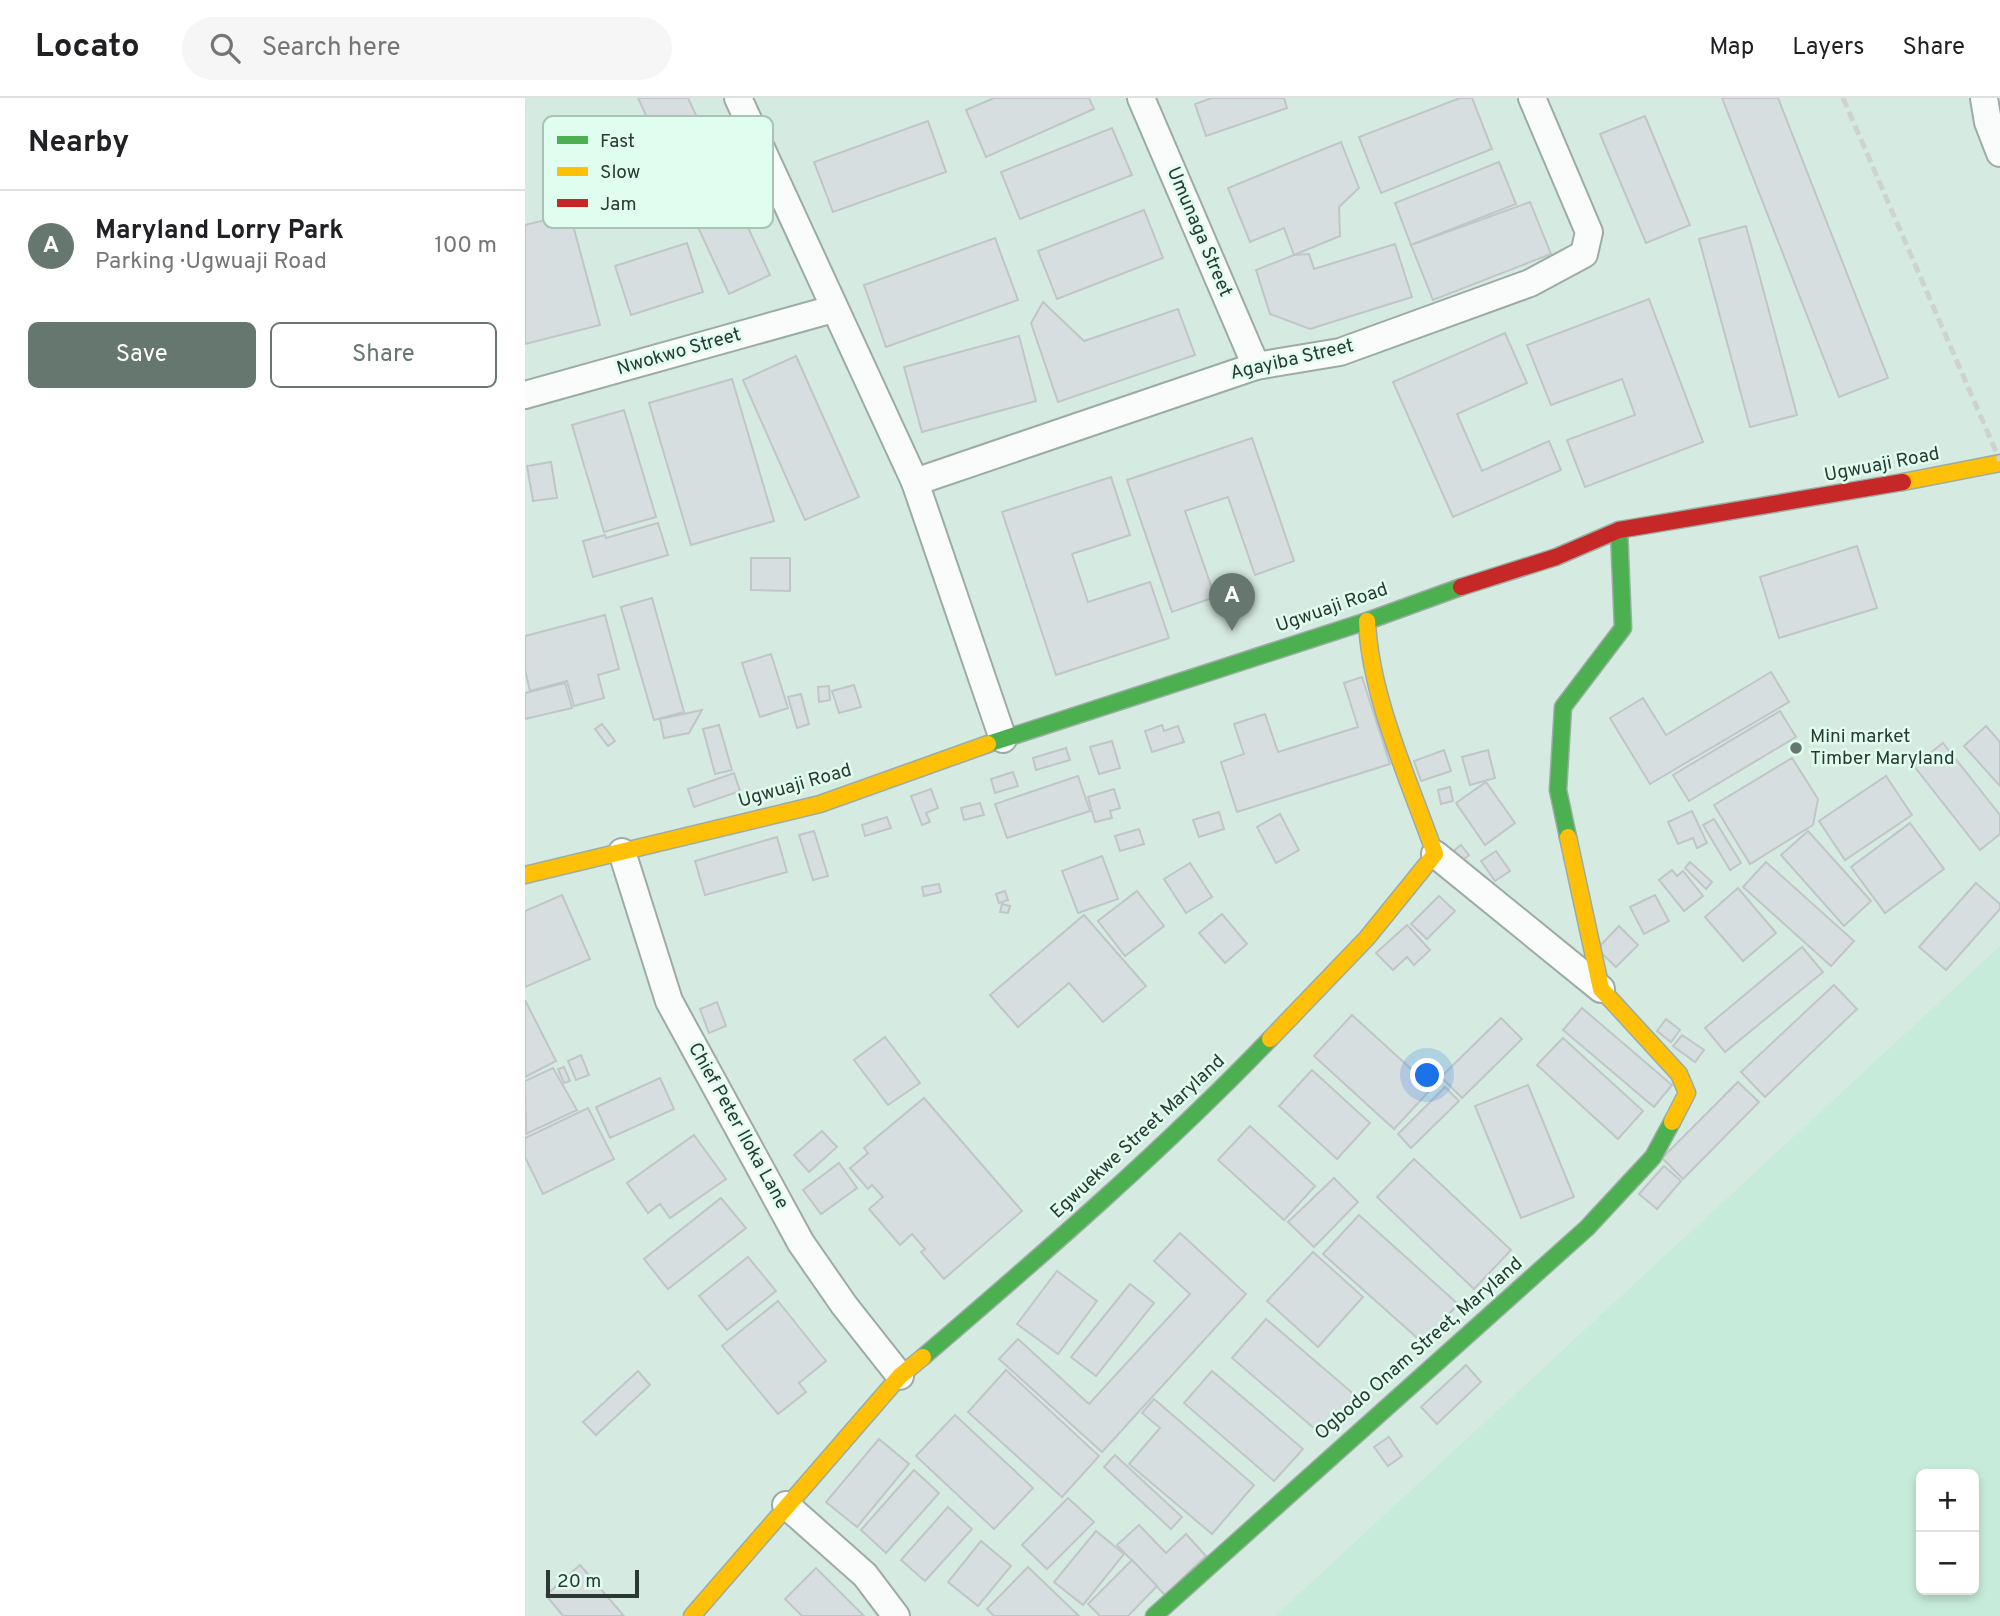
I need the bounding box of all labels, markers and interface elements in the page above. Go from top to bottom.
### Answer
search box [182,17,672,80]
text: Locato [35,27,140,69]
icon: search [206,29,244,67]
text: Search here [262,32,401,65]
text: Map [1709,33,1754,63]
text: Layers [1792,33,1864,63]
text: Share [1902,33,1965,63]
legend [543,116,773,228]
text: Nearby [28,125,129,162]
text: Fast [600,130,635,154]
text: Slow [600,161,640,185]
street label: Umunaga Street [1161,163,1237,301]
text: Jam [600,193,637,217]
text: Maryland Lorry Park [95,215,344,248]
text: A [43,232,59,261]
text: 100 m [434,232,497,261]
text: Parking · Ugwuaji Road [95,248,327,277]
button: Save [28,322,256,388]
button: Share [270,322,497,388]
street label: Nwokwo Street [614,323,744,381]
street label: Agayiba Street [1228,334,1356,386]
street label: Ugwuaji Road [1822,442,1942,488]
pin: A [1209,573,1255,631]
street label: Ugwuaji Road [1273,578,1391,638]
place label: Mini market Timber Maryland [1810,725,1955,771]
marker: Mini market Timber Maryland [1788,740,1804,756]
street label: Ugwuaji Road [736,758,854,814]
street label: Chief Peter Iloka Lane [682,1038,794,1214]
street label: Egwuekwe Street Maryland [1046,1050,1230,1224]
your location [1410,1058,1444,1092]
street label: Ogbodo Onam Street, Maryland [1310,1252,1528,1446]
map controls [1916,1469,1979,1595]
button: + [1916,1469,1979,1532]
button: − [1916,1532,1979,1595]
scale bar [546,1567,639,1599]
text: 20 m [557,1570,601,1594]

